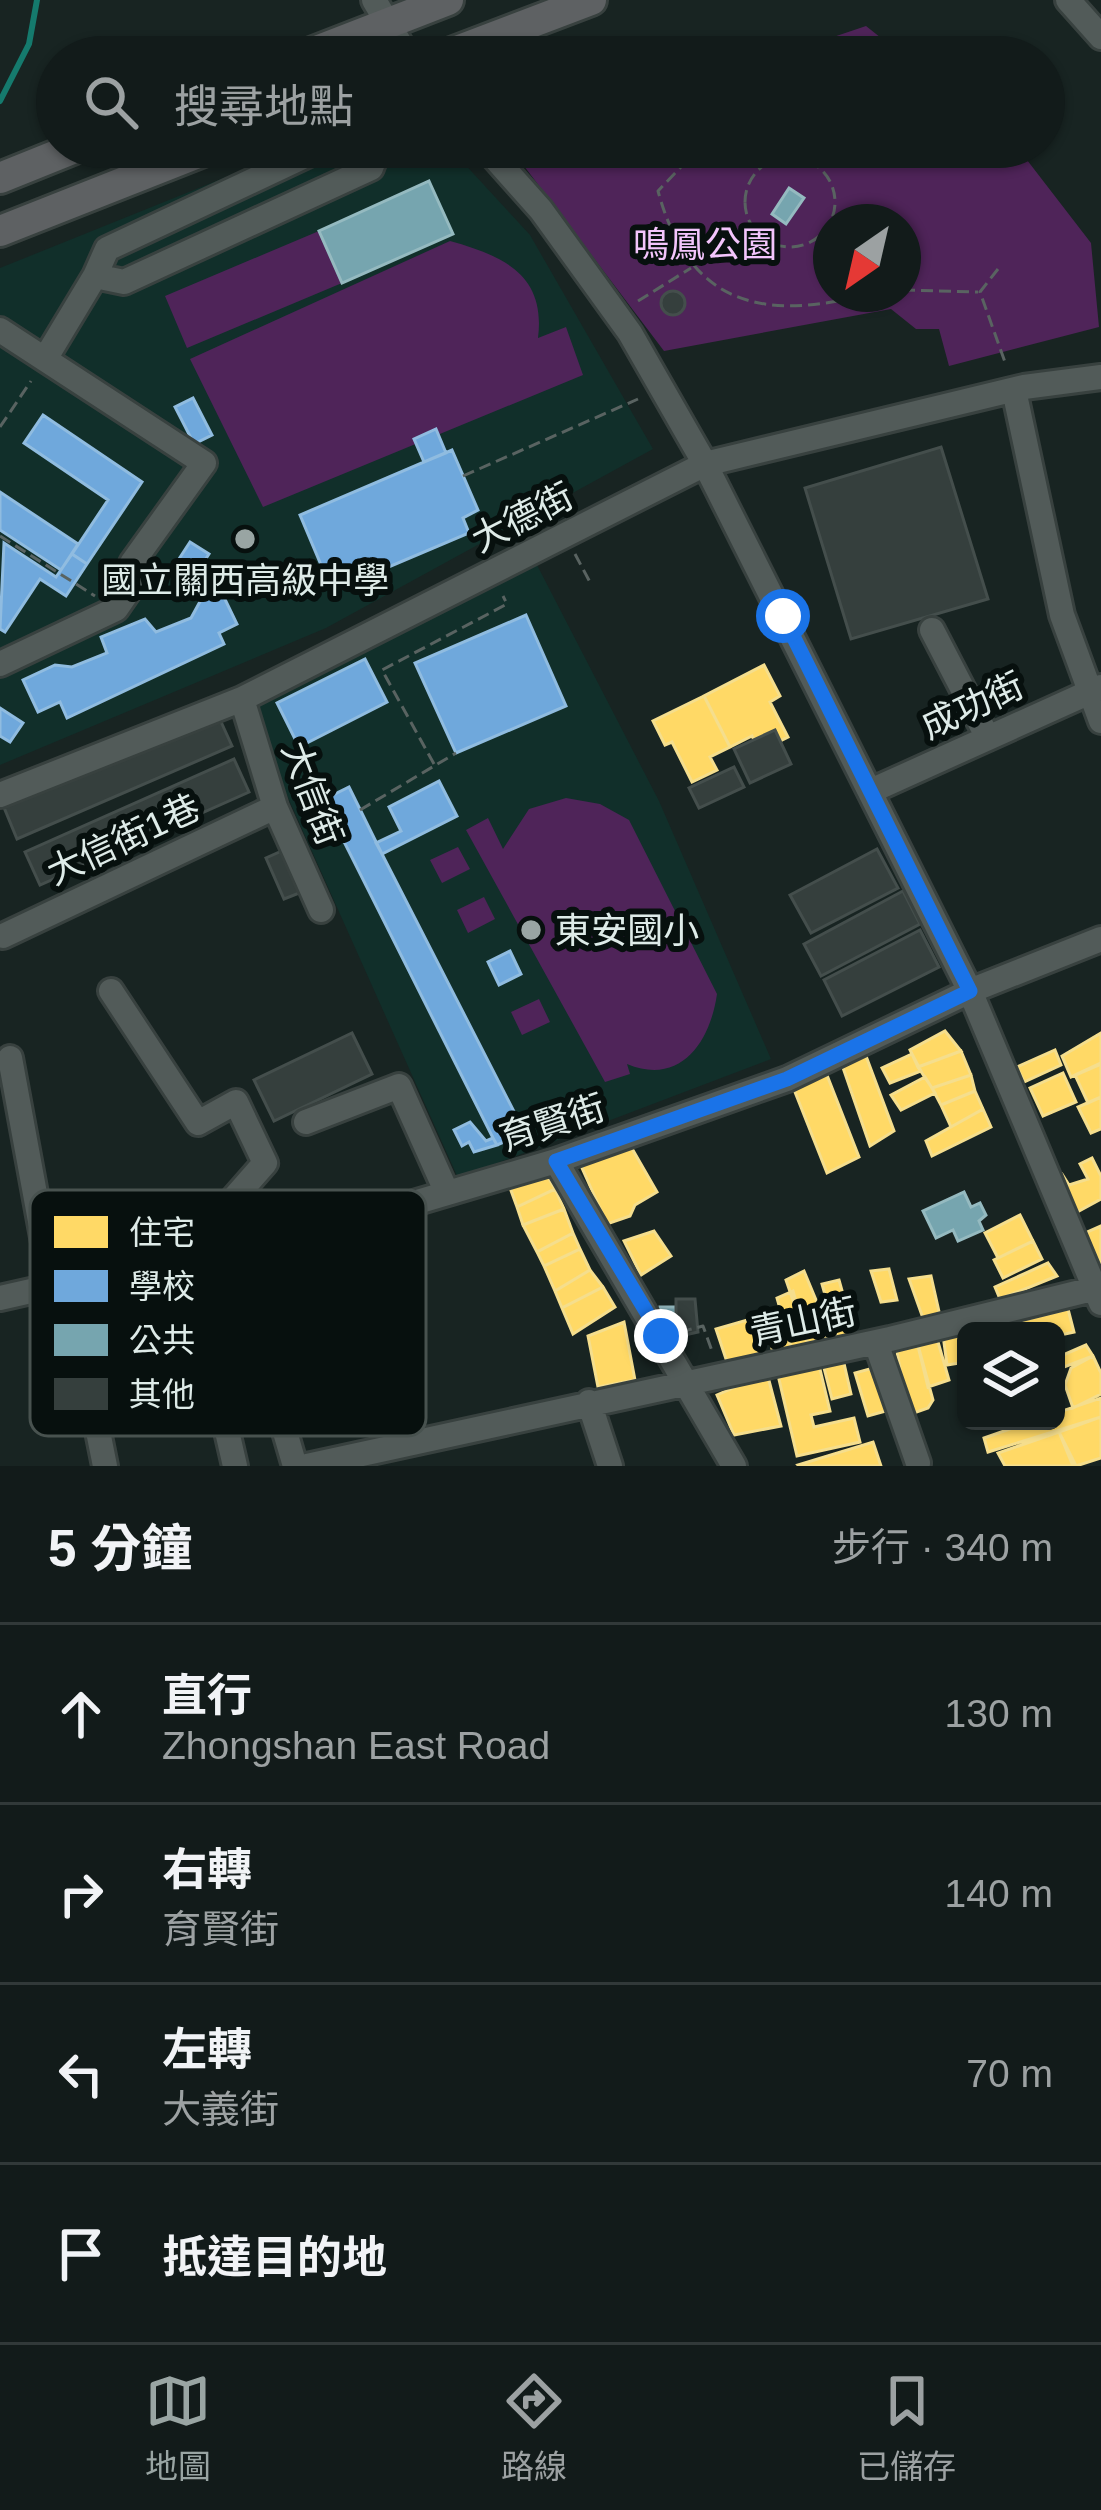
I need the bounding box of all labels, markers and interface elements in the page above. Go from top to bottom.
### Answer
search box [36,36,1065,168]
icon: search [78,69,144,135]
text: 搜尋地點 [174,81,354,132]
north arrow [813,204,921,312]
park label: 鳴鳳公園 [633,224,777,265]
street label: 大德街 [465,475,580,560]
marker: 國立關西高級中學 [232,526,258,552]
place label: 國立關西高級中學 [101,560,389,601]
route start [756,589,810,643]
street label: 成功街 [915,664,1030,747]
street label: 大信街 [274,735,351,851]
street label: 大信街1巷 [40,786,206,893]
place label: 東安國小 [555,910,699,951]
marker: 東安國小 [518,917,544,943]
street label: 育賢街 [494,1086,610,1159]
legend [30,1190,426,1436]
text: 住宅 [129,1214,195,1251]
text: 學校 [129,1268,195,1305]
street label: 青山街 [746,1290,860,1353]
route end [634,1309,688,1363]
text: 公共 [129,1322,195,1359]
map controls [957,1322,1065,1430]
button: layers [957,1322,1065,1430]
text: 其他 [129,1376,195,1413]
text: 5 分鐘 [48,1520,193,1577]
text: 步行 · 340 m [832,1526,1053,1569]
text: 直行 [162,1670,252,1721]
icon: ahead [48,1681,114,1747]
text: 130 m [945,1692,1053,1735]
text: Zhongshan East Road [162,1724,550,1767]
text: 右轉 [162,1844,252,1895]
icon: right [48,1861,114,1927]
text: 140 m [945,1872,1053,1915]
text: 育賢街 [162,1908,279,1951]
text: 左轉 [162,2024,252,2075]
icon: left [48,2041,114,2107]
text: 70 m [966,2052,1053,2095]
text: 大義街 [162,2088,279,2131]
icon: arrive [48,2221,114,2287]
text: 抵達目的地 [162,2232,387,2283]
tab: 地圖 [145,2368,211,2488]
tab: 路線 [501,2368,567,2488]
tab: 已儲存 [857,2368,956,2488]

